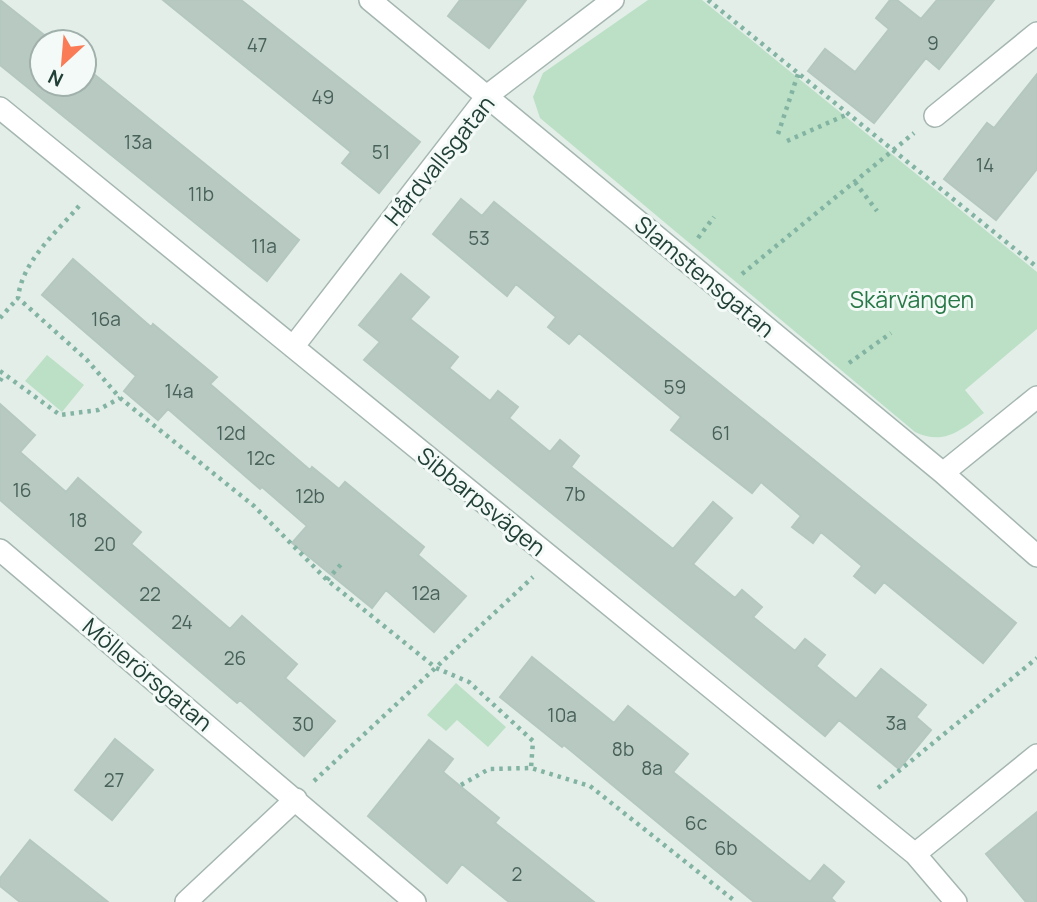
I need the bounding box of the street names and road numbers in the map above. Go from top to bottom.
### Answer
street label: Hårdvallsgatan [377,88,501,232]
street label: Slamstensgatan [628,208,782,344]
street label: Sibbarpsvägen [411,439,553,563]
street label: Möllerörsgatan [76,610,220,738]

